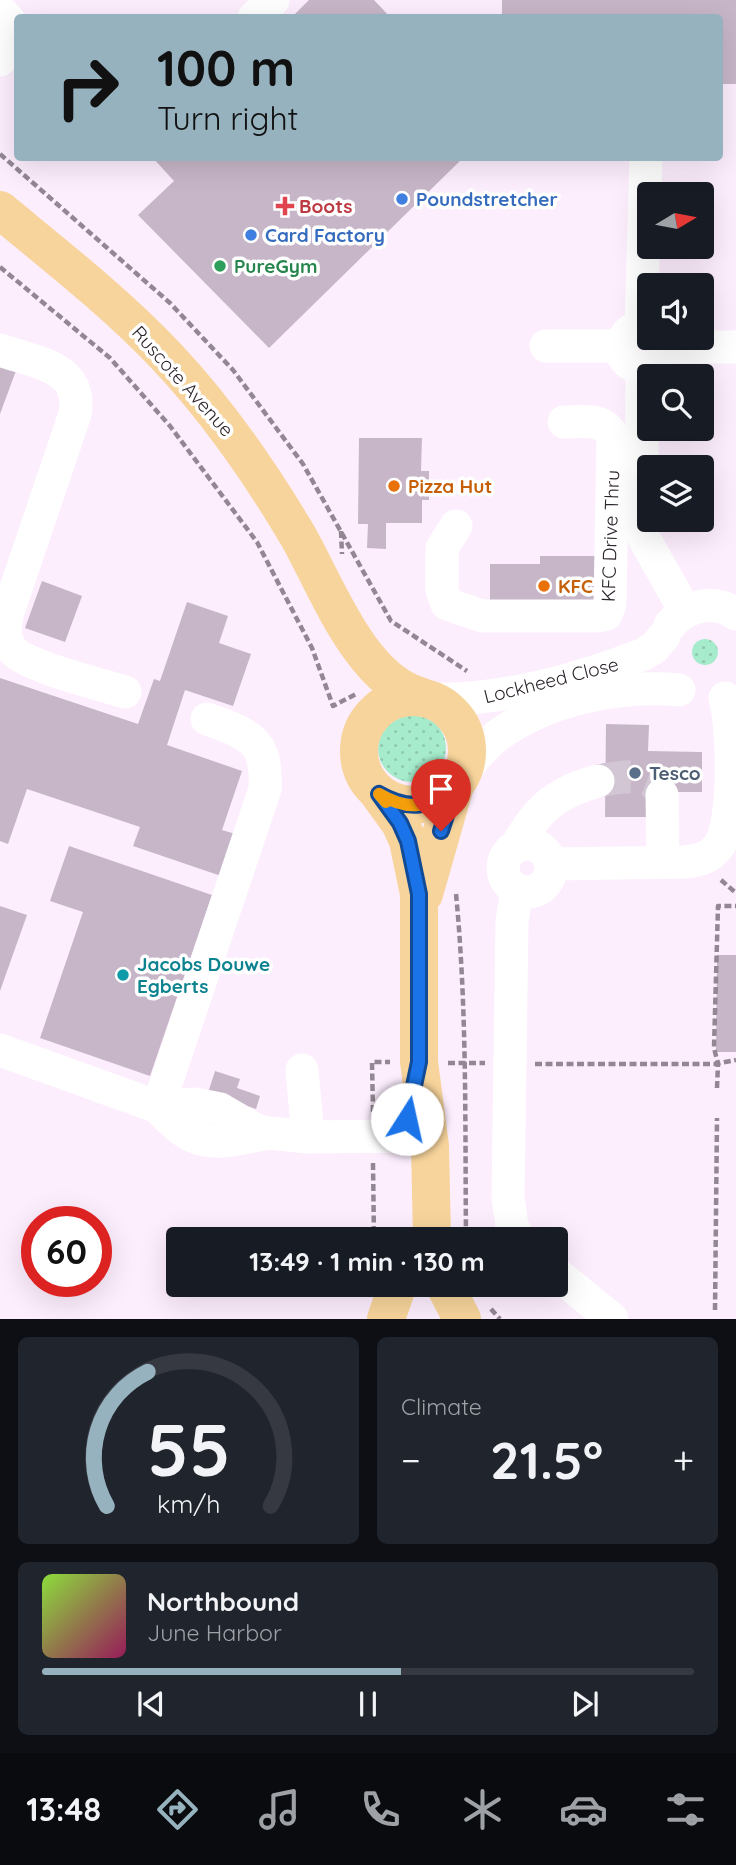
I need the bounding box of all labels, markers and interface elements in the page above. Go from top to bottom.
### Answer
text: 100 m [157,37,295,98]
icon: right [42,42,133,133]
text: Turn right [157,98,298,138]
north arrow [637,182,714,259]
map controls [637,182,714,532]
place label: Poundstretcher [416,187,558,211]
marker: Poundstretcher [394,191,410,207]
place label: Boots [299,194,352,218]
marker: Boots [277,198,293,214]
place label: Card Factory [265,223,385,247]
marker: Card Factory [243,227,259,243]
place label: PureGym [234,254,317,278]
marker: PureGym [212,258,228,274]
button: sound [637,273,714,350]
street label: Ruscote Avenue [127,321,239,441]
button: search [637,364,714,441]
button: layers [637,455,714,532]
street label: KFC Drive Thru [596,469,624,603]
place label: Pizza Hut [408,474,492,498]
marker: Pizza Hut [386,478,402,494]
place label: KFC [558,574,593,598]
marker: KFC [536,578,552,594]
street label: Lockheed Close [481,652,621,708]
pin [411,759,471,831]
place label: Tesco [649,761,701,785]
marker: Tesco [627,765,643,781]
icon: arrive [422,770,460,808]
place label: Jacobs Douwe Egberts [137,952,270,998]
marker: Jacobs Douwe Egberts [115,967,131,983]
position arrow [370,1082,444,1156]
speed limit sign: 60 [21,1206,112,1297]
text: 13:49 · 1 min · 130 m [249,1245,485,1278]
text: Climate [401,1392,482,1421]
text: 55 [147,1404,230,1495]
text: 21.5° [490,1427,603,1492]
text: − [401,1436,421,1484]
text: + [673,1436,694,1484]
text: km/h [157,1488,220,1519]
text: Northbound [147,1585,299,1618]
text: June Harbor [147,1618,282,1647]
icon: previous [132,1685,170,1723]
icon: pause [349,1685,387,1723]
icon: next [566,1685,604,1723]
icon: directions [153,1785,202,1834]
icon: music [255,1785,304,1834]
icon: phone [356,1785,405,1834]
icon: climate [458,1785,507,1834]
icon: car [559,1785,608,1834]
icon: filters [661,1785,710,1834]
text: 13:48 [26,1789,101,1829]

